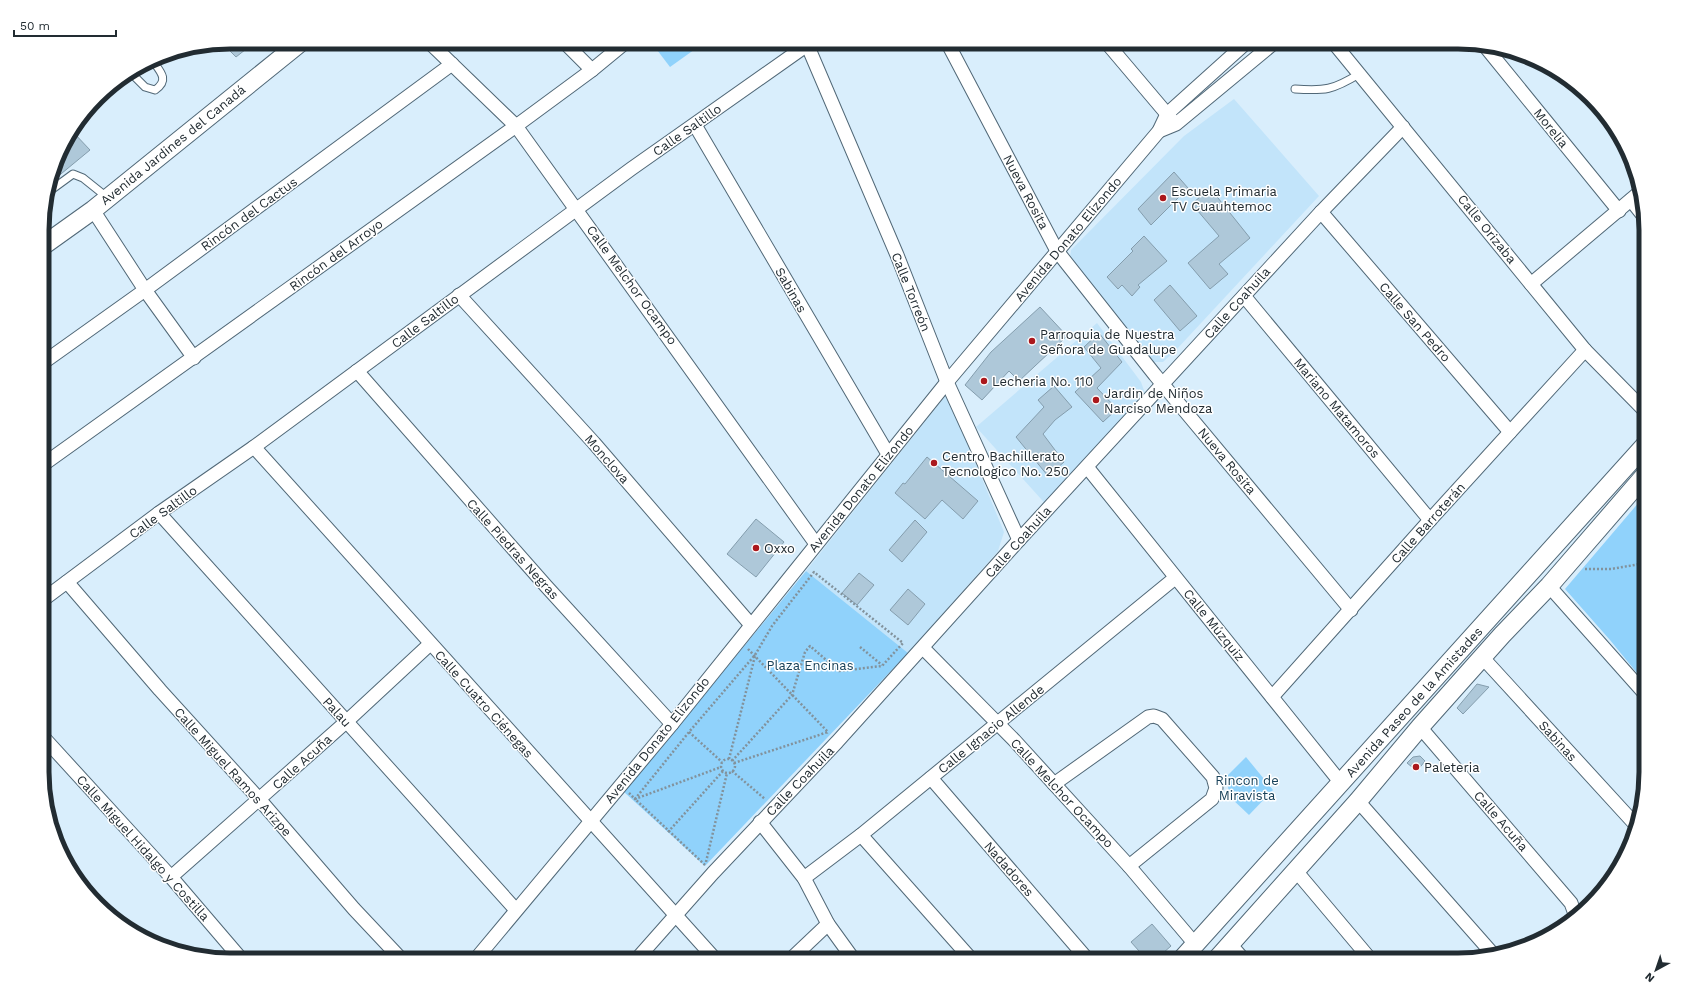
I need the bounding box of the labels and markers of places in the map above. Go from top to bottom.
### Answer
place label: Escuela Primaria TV Cuauhtemoc [1171,184,1278,214]
marker: Escuela Primaria TV Cuauhtemoc [1158,193,1168,203]
place label: Parroquia de Nuestra Señora de Guadalupe [1040,327,1176,357]
marker: Parroquia de Nuestra Señora de Guadalupe [1027,336,1037,346]
place label: Lecheria No. 110 [992,374,1093,389]
marker: Lecheria No. 110 [979,376,989,386]
place label: Jardin de Niños Narciso Mendoza [1104,386,1213,416]
marker: Jardin de Niños Narciso Mendoza [1091,395,1101,405]
place label: Centro Bachillerato Tecnologico No. 250 [942,449,1069,479]
marker: Centro Bachillerato Tecnologico No. 250 [929,458,939,468]
place label: Oxxo [764,541,795,556]
marker: Oxxo [751,543,761,553]
place label: Paleteria [1424,760,1480,775]
marker: Paleteria [1411,762,1421,772]

